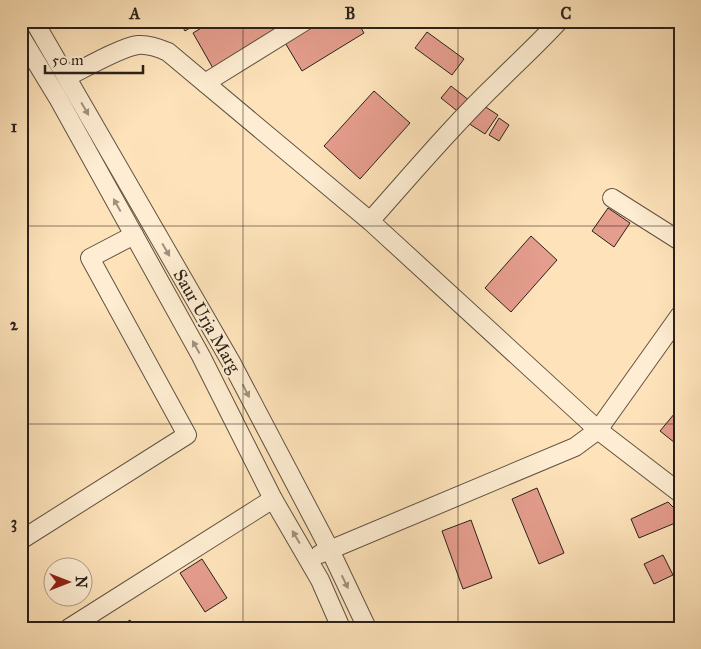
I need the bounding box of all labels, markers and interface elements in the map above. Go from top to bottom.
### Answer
text: A [129,4,141,23]
text: B [345,4,355,23]
text: C [561,4,572,23]
scale bar [45,42,142,74]
text: 50 m [52,51,84,69]
one-way arrow [81,101,89,116]
text: 1 [11,117,18,136]
one-way arrow [113,197,121,212]
one-way arrow [162,243,170,257]
street label: Saur Urja Marg [168,265,246,378]
text: 2 [10,315,19,334]
one-way arrow [192,340,200,354]
one-way arrow [242,384,250,398]
text: 3 [11,513,17,533]
one-way arrow [291,531,300,544]
north arrow [42,556,92,606]
one-way arrow [342,575,350,589]
text: N [72,576,89,588]

